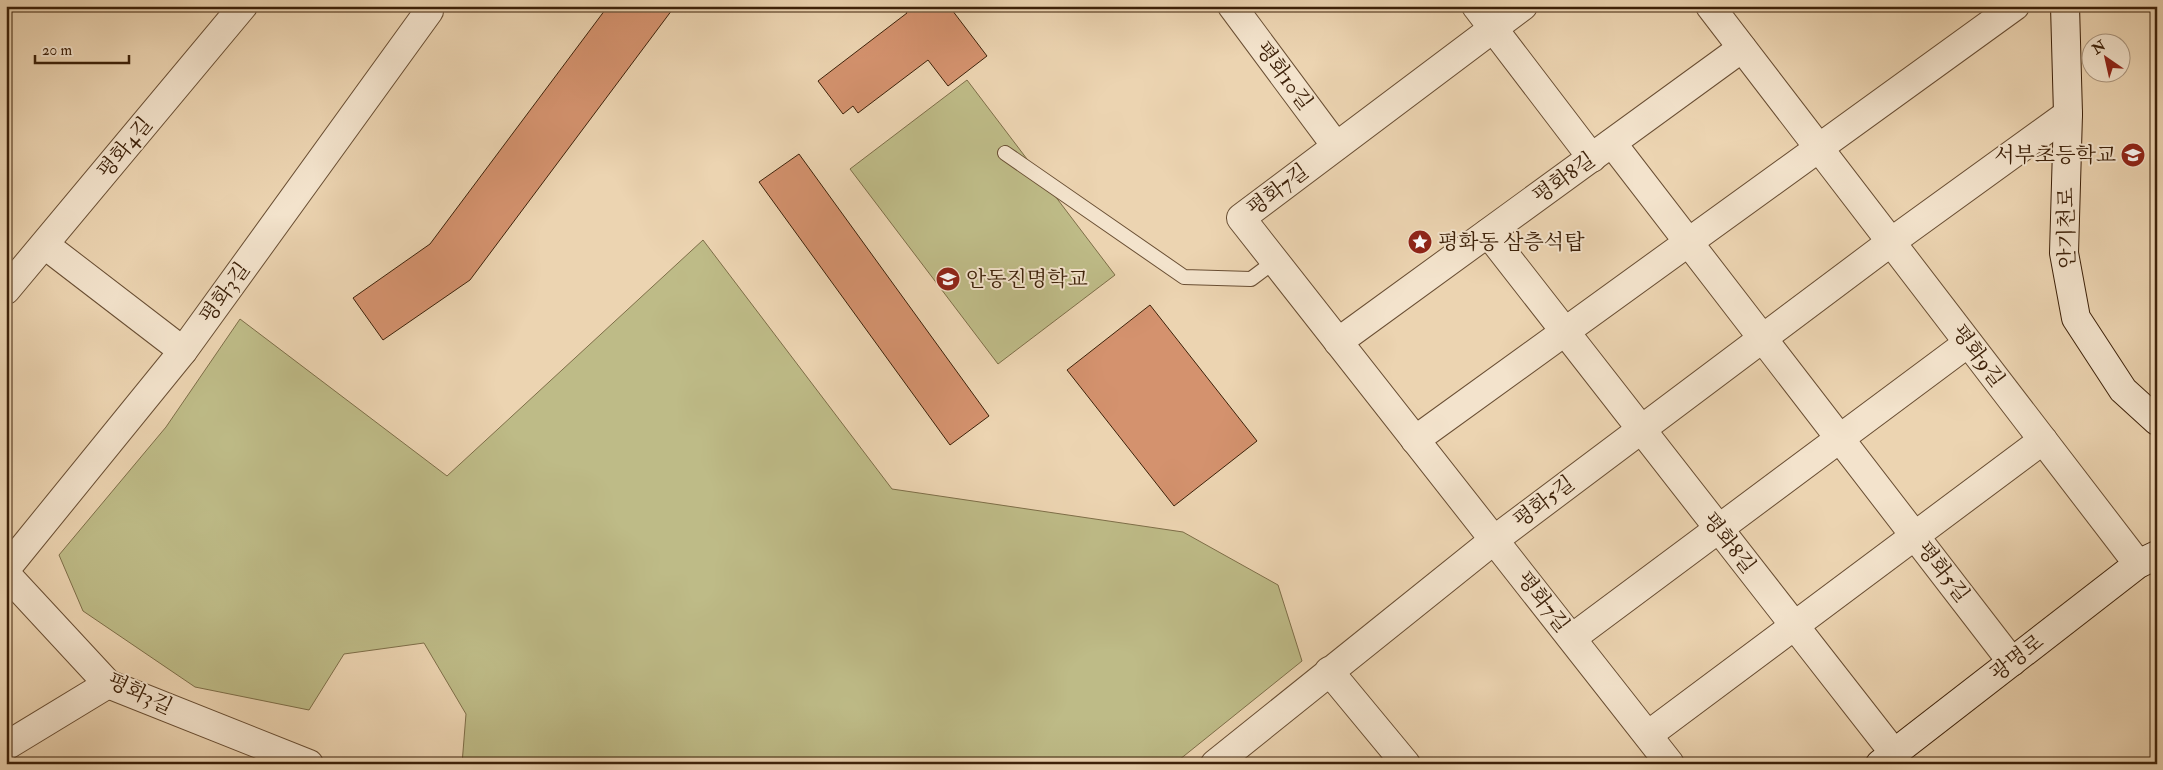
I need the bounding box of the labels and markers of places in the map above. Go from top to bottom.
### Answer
place label: 서부초등학교 [1994,142,2116,169]
school or university icon: 서부초등학교 [2120,142,2146,168]
place icon: 평화동 삼층석탑 [1407,229,1433,255]
place label: 평화동 삼층석탑 [1438,229,1585,256]
school or university icon: 안동진명학교 [935,266,961,292]
place label: 안동진명학교 [966,266,1088,293]

